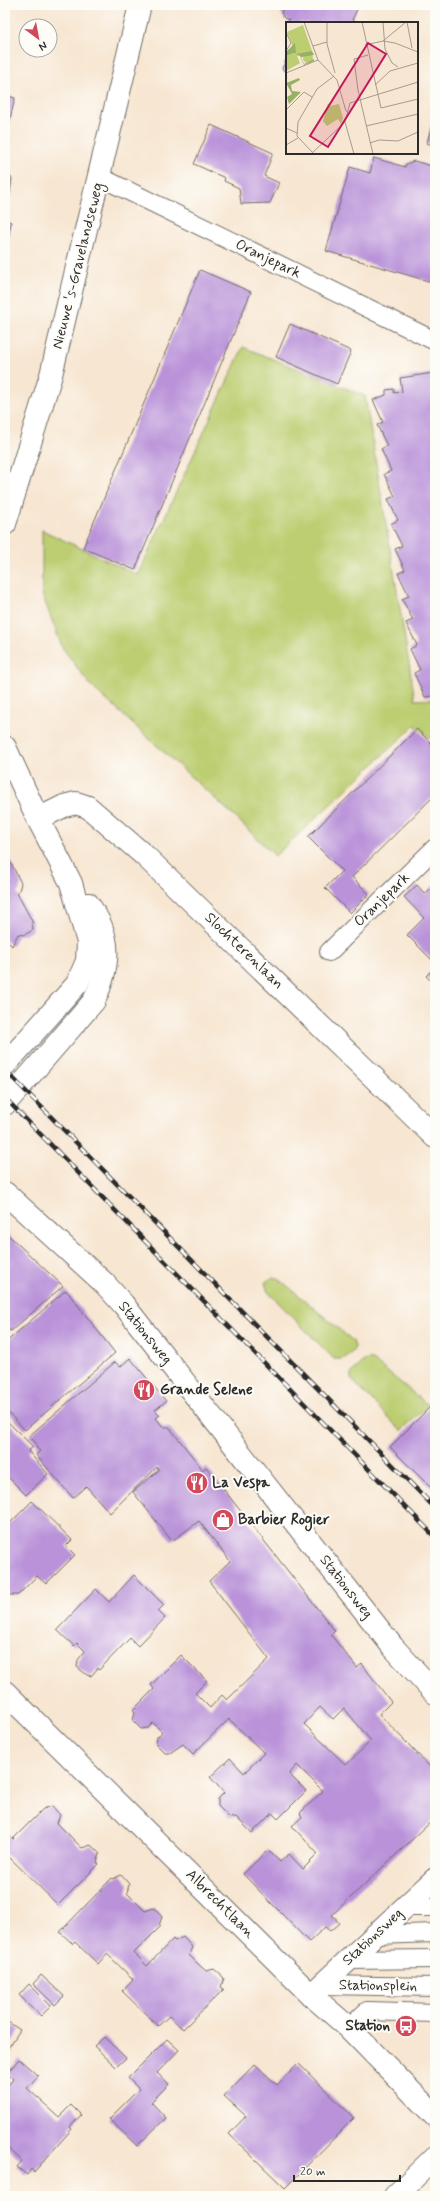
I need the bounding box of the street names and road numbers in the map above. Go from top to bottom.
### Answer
street label: Nieuwe 's-Gravelandseweg [48,181,109,352]
street label: Oranjepark [232,235,304,283]
street label: Oranjepark [350,868,414,932]
street label: Slochterenlaan [200,908,288,994]
street label: Stationsweg [113,1297,177,1369]
street label: Stationsweg [315,1551,377,1623]
street label: Albrechtlaan [181,1865,259,1943]
street label: Stationsweg [338,1904,408,1970]
street label: Stationsplein [339,1975,417,1997]

